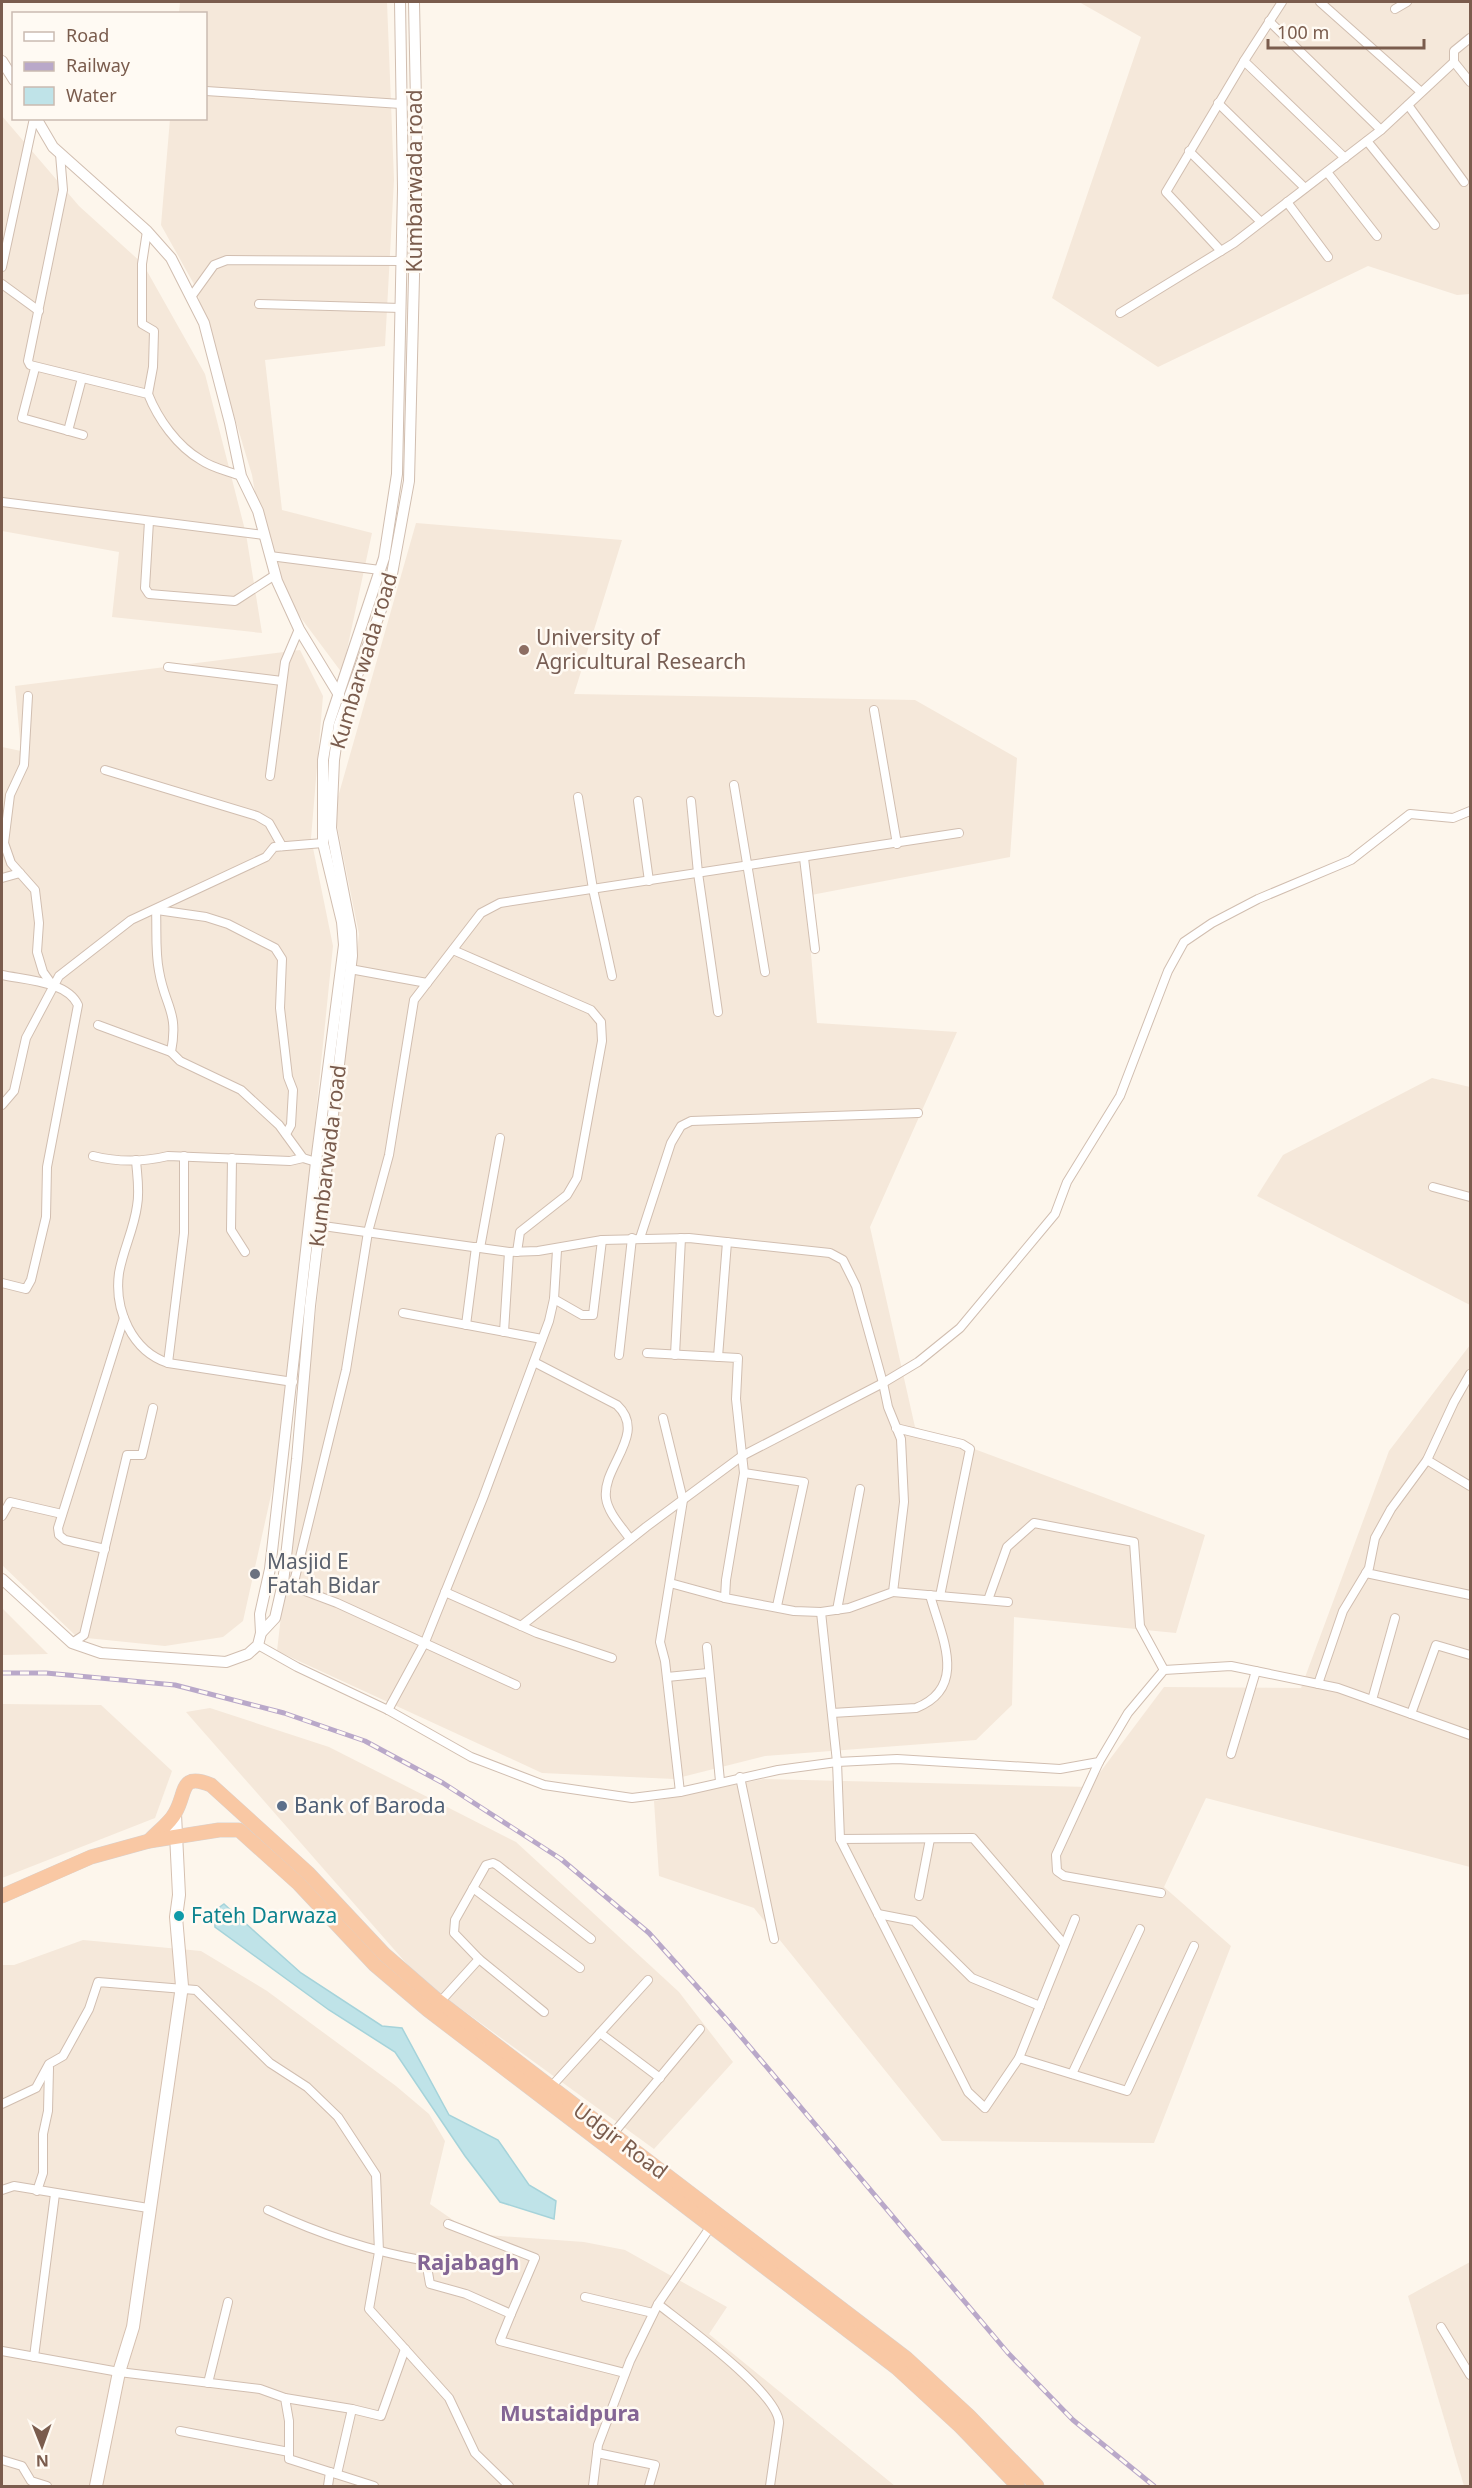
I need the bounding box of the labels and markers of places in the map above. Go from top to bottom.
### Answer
place label: University of Agricultural Research [536,623,746,675]
marker: University of Agricultural Research [517,643,531,657]
place label: Masjid E Fatah Bidar [267,1547,380,1599]
marker: Masjid E Fatah Bidar [248,1567,262,1581]
place label: Bank of Baroda [294,1791,446,1819]
marker: Bank of Baroda [275,1799,289,1813]
place label: Fateh Darwaza [191,1901,337,1929]
marker: Fateh Darwaza [172,1909,186,1923]

